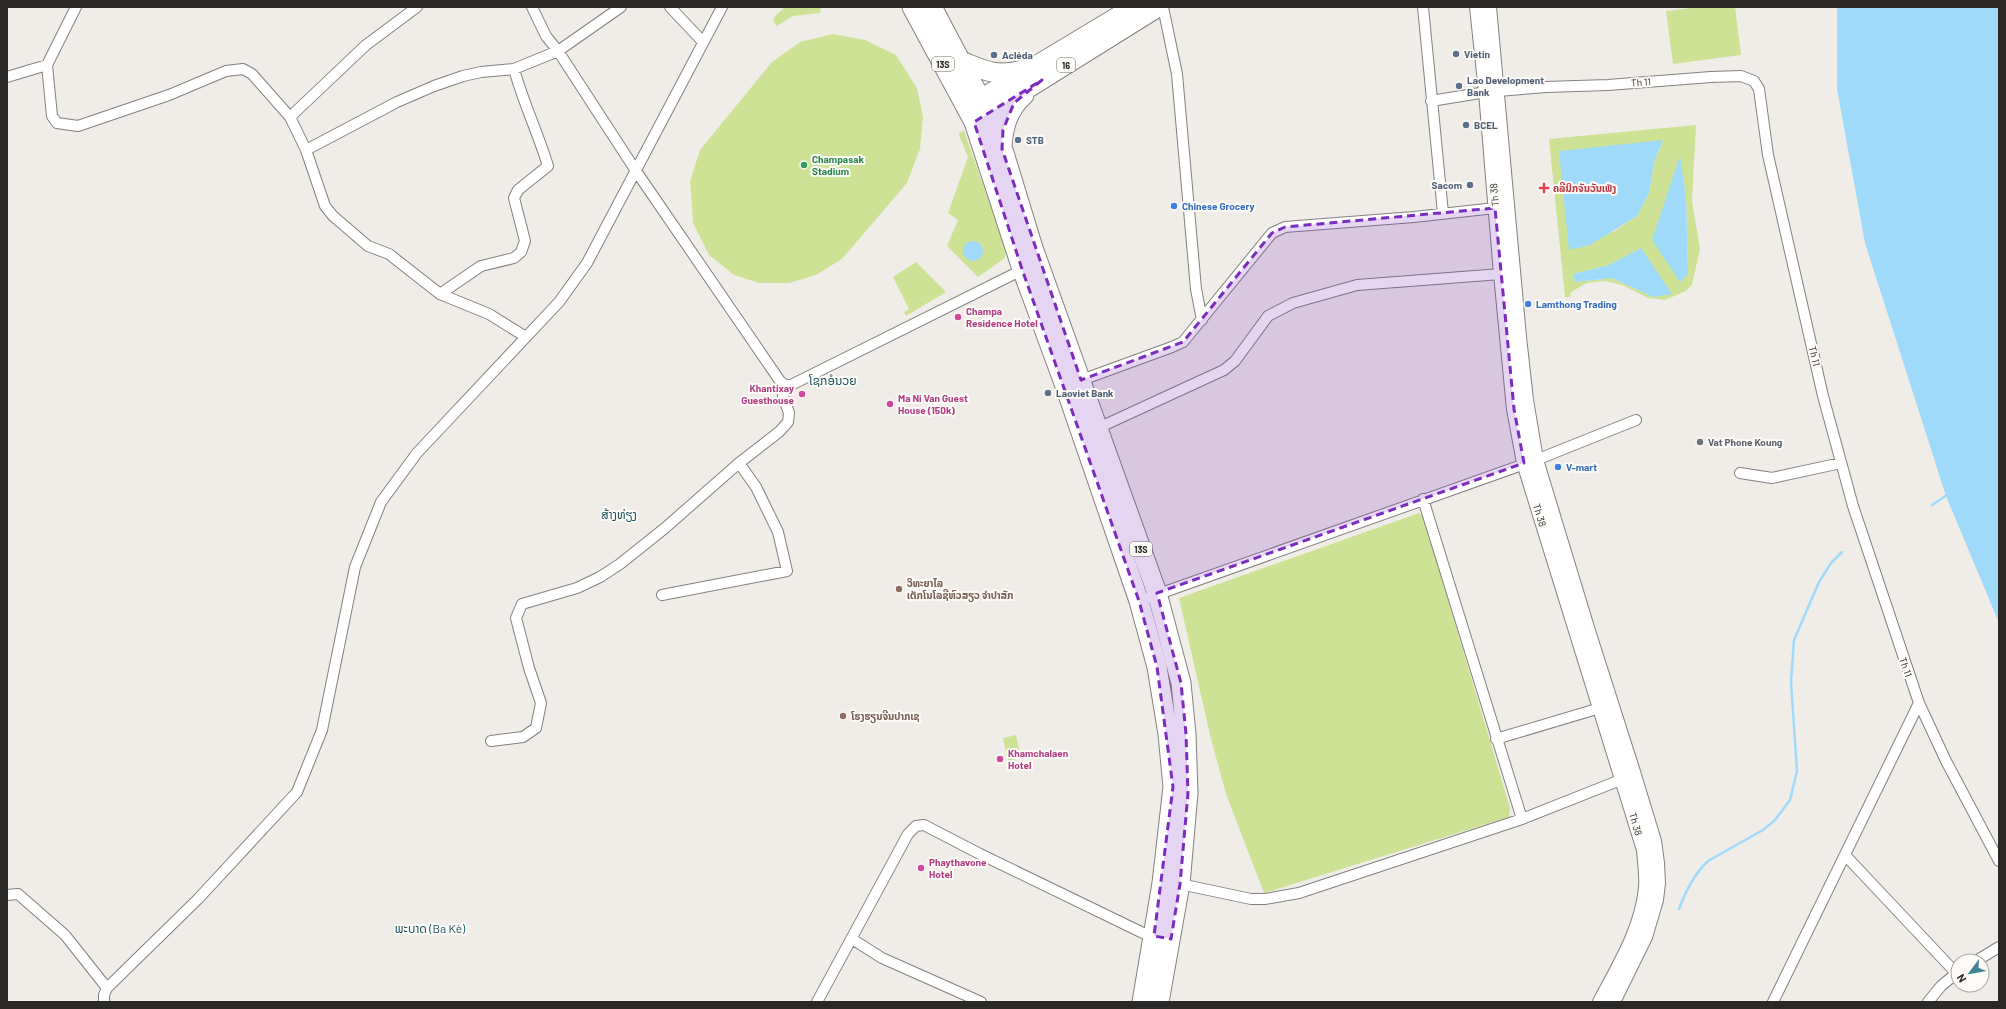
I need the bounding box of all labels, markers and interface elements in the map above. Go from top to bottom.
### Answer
place label: Vietin [1464,48,1490,60]
place label: Acléda [1002,49,1033,61]
marker: Vietin [1451,49,1461,59]
marker: Acléda [989,50,999,60]
road number: 13S [932,57,954,71]
road number: 16 [1057,58,1075,72]
place label: Lao Development Bank [1467,74,1544,98]
street label: Th 11 [1630,75,1652,89]
marker: Lao Development Bank [1454,81,1464,91]
place label: BCEL [1474,119,1498,131]
marker: BCEL [1461,120,1471,130]
place label: STB [1026,134,1044,146]
marker: STB [1013,135,1023,145]
place label: Champasak Stadium [812,153,864,177]
marker: Champasak Stadium [799,160,809,170]
place label: Sacom [1432,179,1462,191]
marker: Sacom [1465,180,1475,190]
marker: ຄລີນິກຈັນວັນເພັງ [1538,182,1550,194]
place label: ຄລີນິກຈັນວັນເພັງ [1553,182,1616,194]
street label: Th 38 [1487,183,1501,207]
place label: Chinese Grocery [1182,200,1255,212]
marker: Chinese Grocery [1169,201,1179,211]
place label: Lamthong Trading [1536,298,1617,310]
marker: Lamthong Trading [1523,299,1533,309]
place label: Champa Residence Hotel [966,305,1038,329]
marker: Champa Residence Hotel [953,312,963,322]
street label: Th 11 [1807,345,1823,367]
district label: ໂຊກອໍນວຍ [808,373,857,387]
place label: Khantixay Guesthouse [741,382,795,406]
place label: Laoviet Bank [1056,387,1114,399]
marker: Laoviet Bank [1043,388,1053,398]
marker: Khantixay Guesthouse [797,389,807,399]
place label: Ma Ni Van Guest House (150k) [898,392,968,416]
marker: Ma Ni Van Guest House (150k) [885,399,895,409]
place label: Vat Phone Koung [1708,436,1783,448]
marker: Vat Phone Koung [1695,437,1705,447]
place label: V-mart [1566,461,1597,473]
marker: V-mart [1553,462,1563,472]
street label: Th 38 [1531,502,1549,528]
district label: ສ້າງທ່ຽງ [601,507,637,522]
road number: 13S [1130,542,1152,556]
place label: ວິທະຍາໄລ ເຕັກໂນໂລຊີຫົວສຽວ ຈຳປາສັກ [907,577,1013,603]
marker: ວິທະຍາໄລ ເຕັກໂນໂລຊີຫົວສຽວ ຈຳປາສັກ [894,584,904,594]
street label: Th 11 [1897,656,1915,678]
place label: ໂຮງຮຽນຈີນປາກເຊ [850,710,920,724]
marker: ໂຮງຮຽນຈີນປາກເຊ [838,711,848,721]
place label: Khamchalaen Hotel [1008,747,1068,771]
marker: Khamchalaen Hotel [995,754,1005,764]
street label: Th 38 [1627,811,1645,837]
place label: Phaythavone Hotel [929,856,987,880]
marker: Phaythavone Hotel [916,863,926,873]
district label: ພະບາດ (Ba Kè) [395,921,466,935]
north arrow [1950,953,1990,993]
text: N [1954,972,1969,985]

